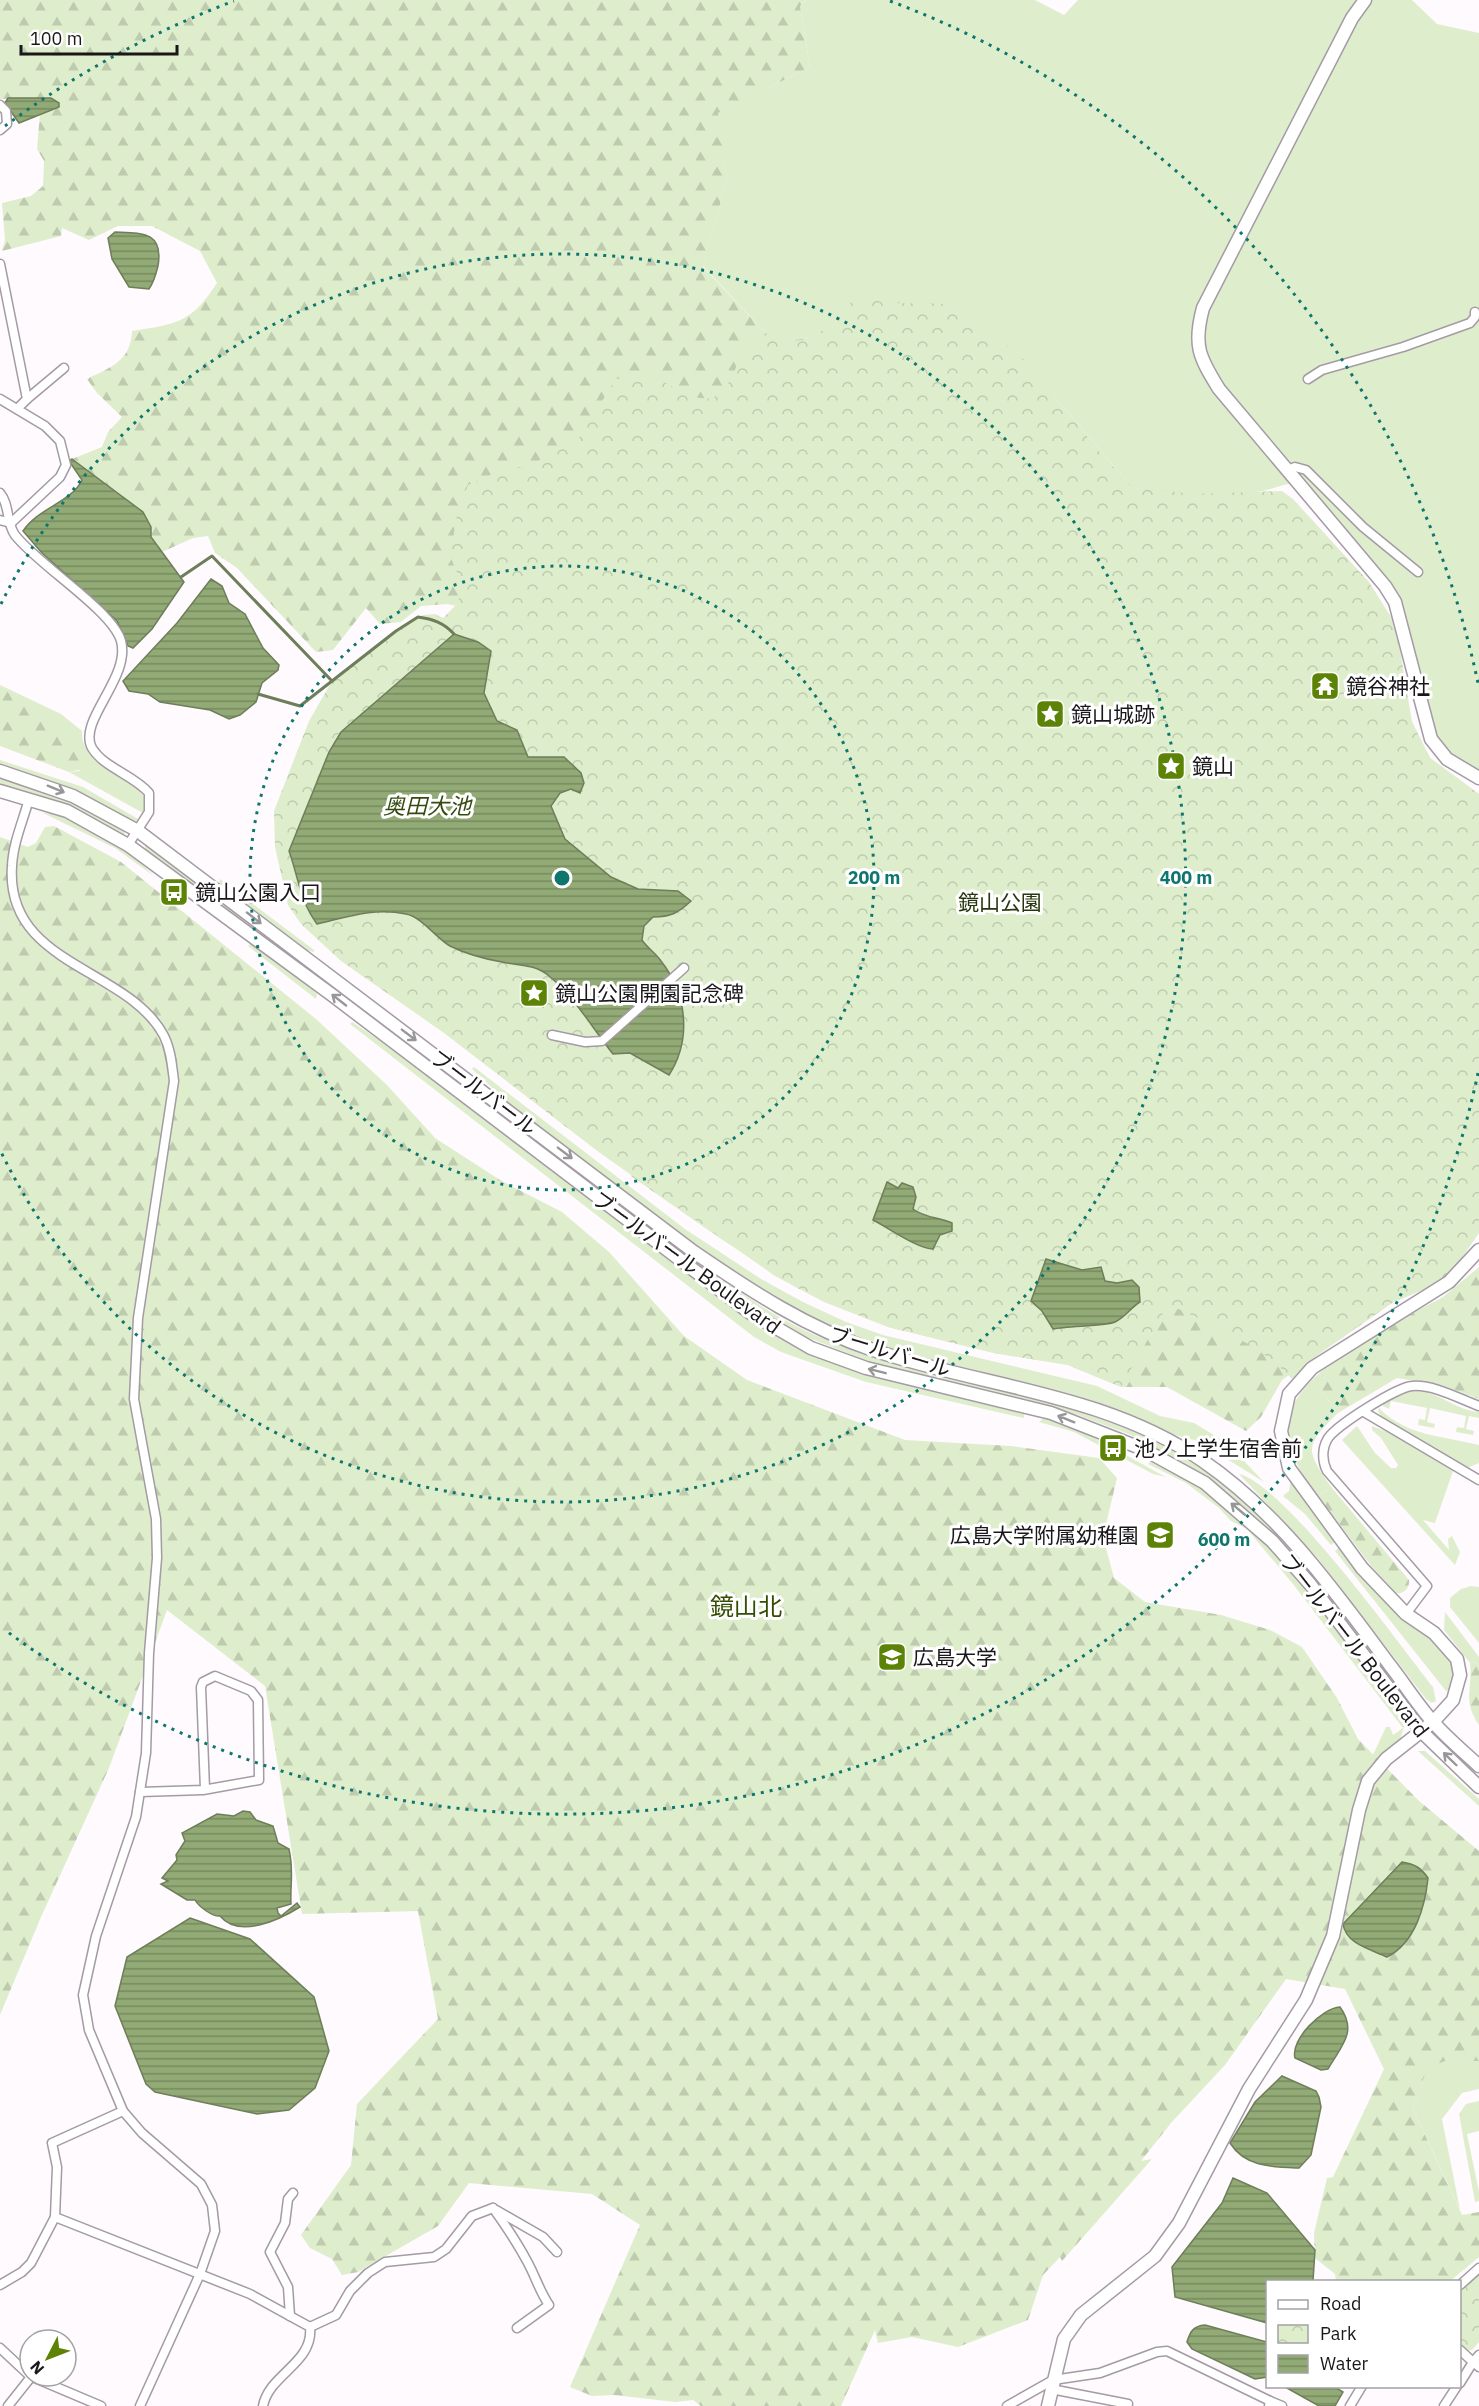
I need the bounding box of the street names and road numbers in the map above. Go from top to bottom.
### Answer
street label: ブールバール [425,1043,543,1141]
street label: ブールバール Boulevard [587,1184,787,1340]
street label: ブールバール [826,1319,954,1383]
street label: ブールバール Boulevard [1274,1547,1436,1743]

